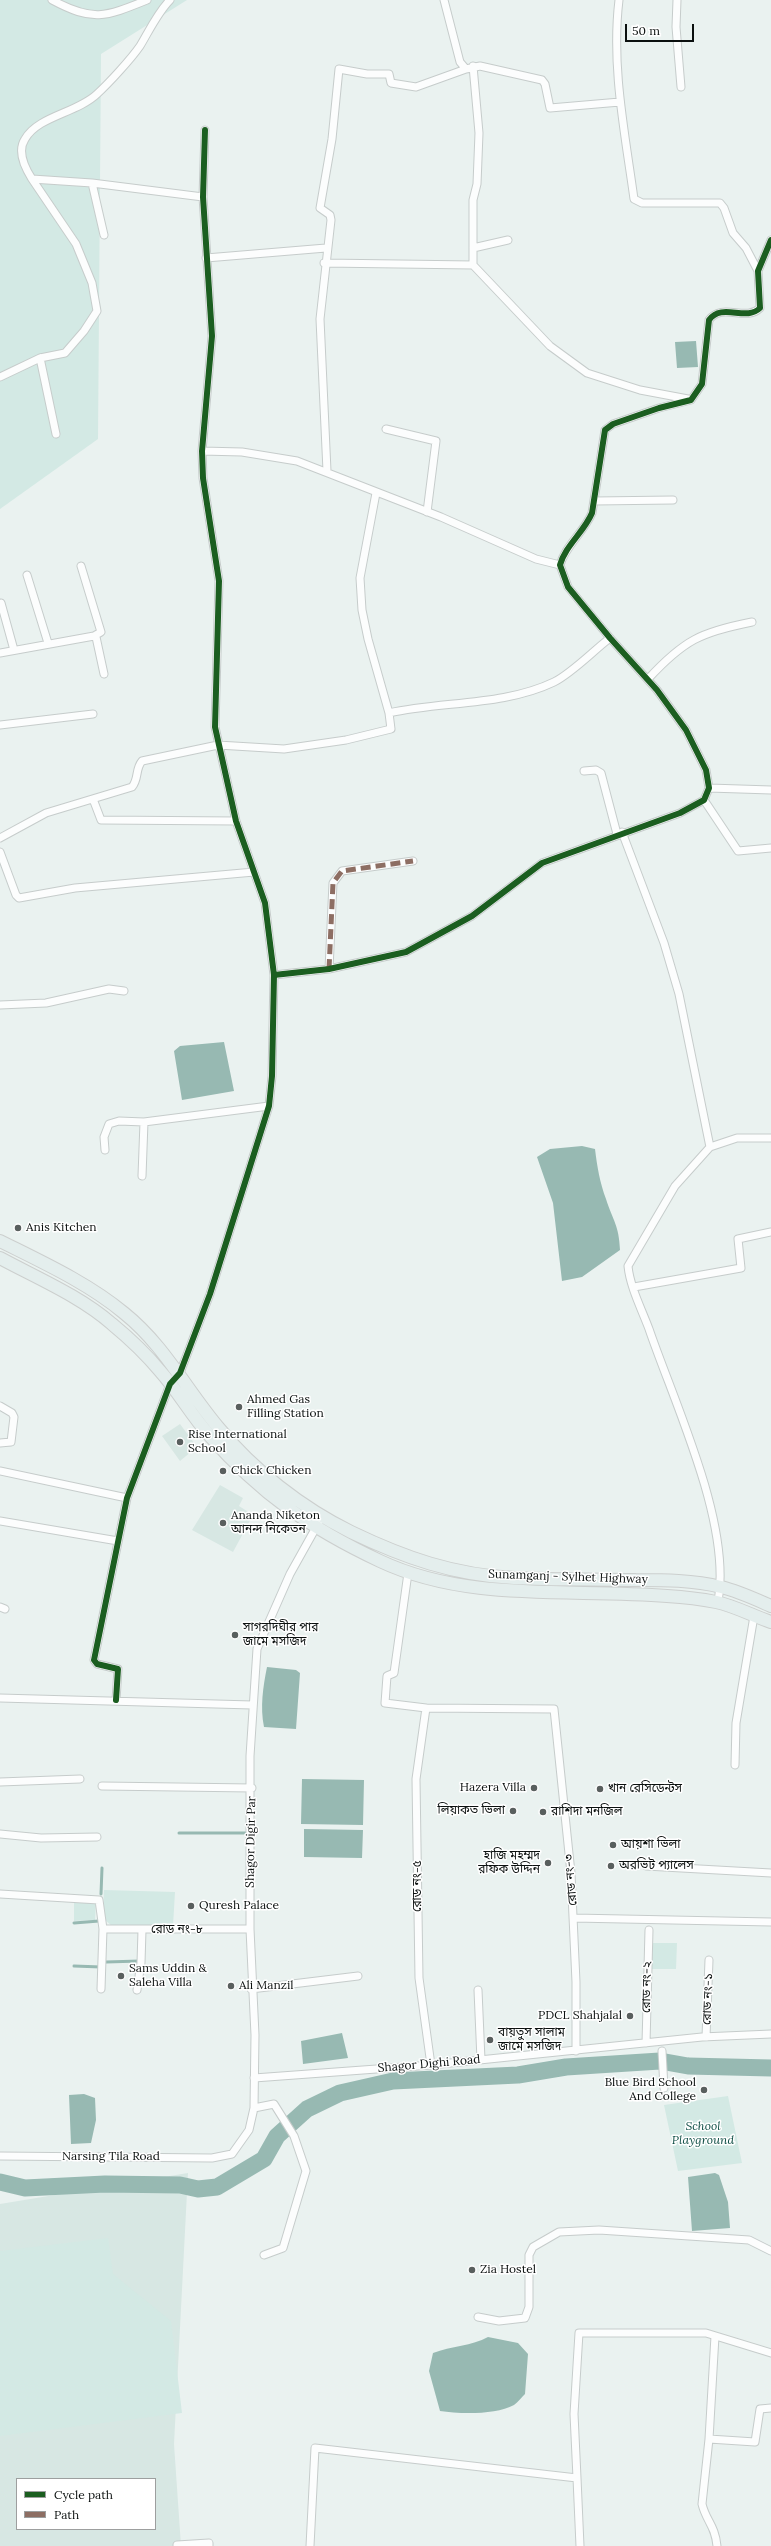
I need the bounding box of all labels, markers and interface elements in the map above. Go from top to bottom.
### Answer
scale bar [627,16,696,42]
text: 50 m [632,23,660,38]
place label: Anis Kitchen [26,1221,97,1235]
marker: Anis Kitchen [13,1223,23,1233]
place label: Ahmed Gas Filling Station [247,1393,324,1421]
marker: Ahmed Gas Filling Station [234,1402,244,1412]
place label: Rise International School [188,1428,287,1456]
marker: Rise International School [175,1437,185,1447]
place label: Chick Chicken [231,1464,311,1478]
marker: Chick Chicken [218,1466,228,1476]
place label: Ananda Niketon আনন্দ নিকেতন [231,1509,320,1537]
marker: Ananda Niketon আনন্দ নিকেতন [218,1518,228,1528]
street label: Sunamganj - Sylhet Highway [488,1567,648,1587]
place label: সাগরদিঘীর পার জামে মসজিদ [243,1621,318,1649]
marker: সাগরদিঘীর পার জামে মসজিদ [230,1630,240,1640]
place label: Hazera Villa [460,1781,526,1795]
place label: খান রেসিডেন্টস [608,1782,682,1796]
marker: Hazera Villa [529,1783,539,1793]
marker: খান রেসিডেন্টস [595,1784,605,1794]
street label: Shagor Digir Par [243,1796,259,1888]
place label: লিয়াকত ভিলা [437,1804,505,1818]
place label: রাশিদা মনজিল [551,1805,623,1819]
marker: লিয়াকত ভিলা [508,1806,518,1816]
marker: রাশিদা মনজিল [538,1807,548,1817]
place label: আয়শা ভিলা [621,1838,681,1852]
marker: আয়শা ভিলা [608,1840,618,1850]
place label: হাজি মহম্মদ রফিক উদ্দিন [478,1849,540,1877]
street label: রোড নং-৩ [562,1854,580,1906]
marker: হাজি মহম্মদ রফিক উদ্দিন [543,1858,553,1868]
place label: অরভিট প্যালেস [619,1859,694,1873]
street label: রোড নং-৫ [411,1860,425,1912]
marker: অরভিট প্যালেস [606,1861,616,1871]
place label: Quresh Palace [199,1899,279,1913]
marker: Quresh Palace [186,1901,196,1911]
street label: রোড নং-৮ [151,1923,203,1937]
street label: রোড নং-২ [639,1961,655,2013]
place label: Sams Uddin & Saleha Villa [129,1962,207,1990]
marker: Sams Uddin & Saleha Villa [116,1971,126,1981]
street label: রোড নং-১ [700,1973,716,2025]
place label: Ali Manzil [239,1979,294,1993]
marker: Ali Manzil [226,1981,236,1991]
place label: PDCL Shahjalal [538,2009,622,2023]
marker: PDCL Shahjalal [625,2011,635,2021]
place label: বায়তুস সালাম জামে মসজিদ [498,2026,565,2054]
marker: বায়তুস সালাম জামে মসজিদ [485,2035,495,2045]
street label: Shagor Dighi Road [377,2052,481,2076]
place label: Blue Bird School And College [605,2076,696,2104]
marker: Blue Bird School And College [699,2085,709,2095]
park label: School Playground [672,2120,734,2148]
street label: Narsing Tila Road [62,2150,160,2164]
place label: Zia Hostel [480,2263,536,2277]
marker: Zia Hostel [467,2265,477,2275]
legend [16,2478,156,2530]
text: Cycle path [54,2487,113,2502]
text: Path [54,2507,79,2522]

